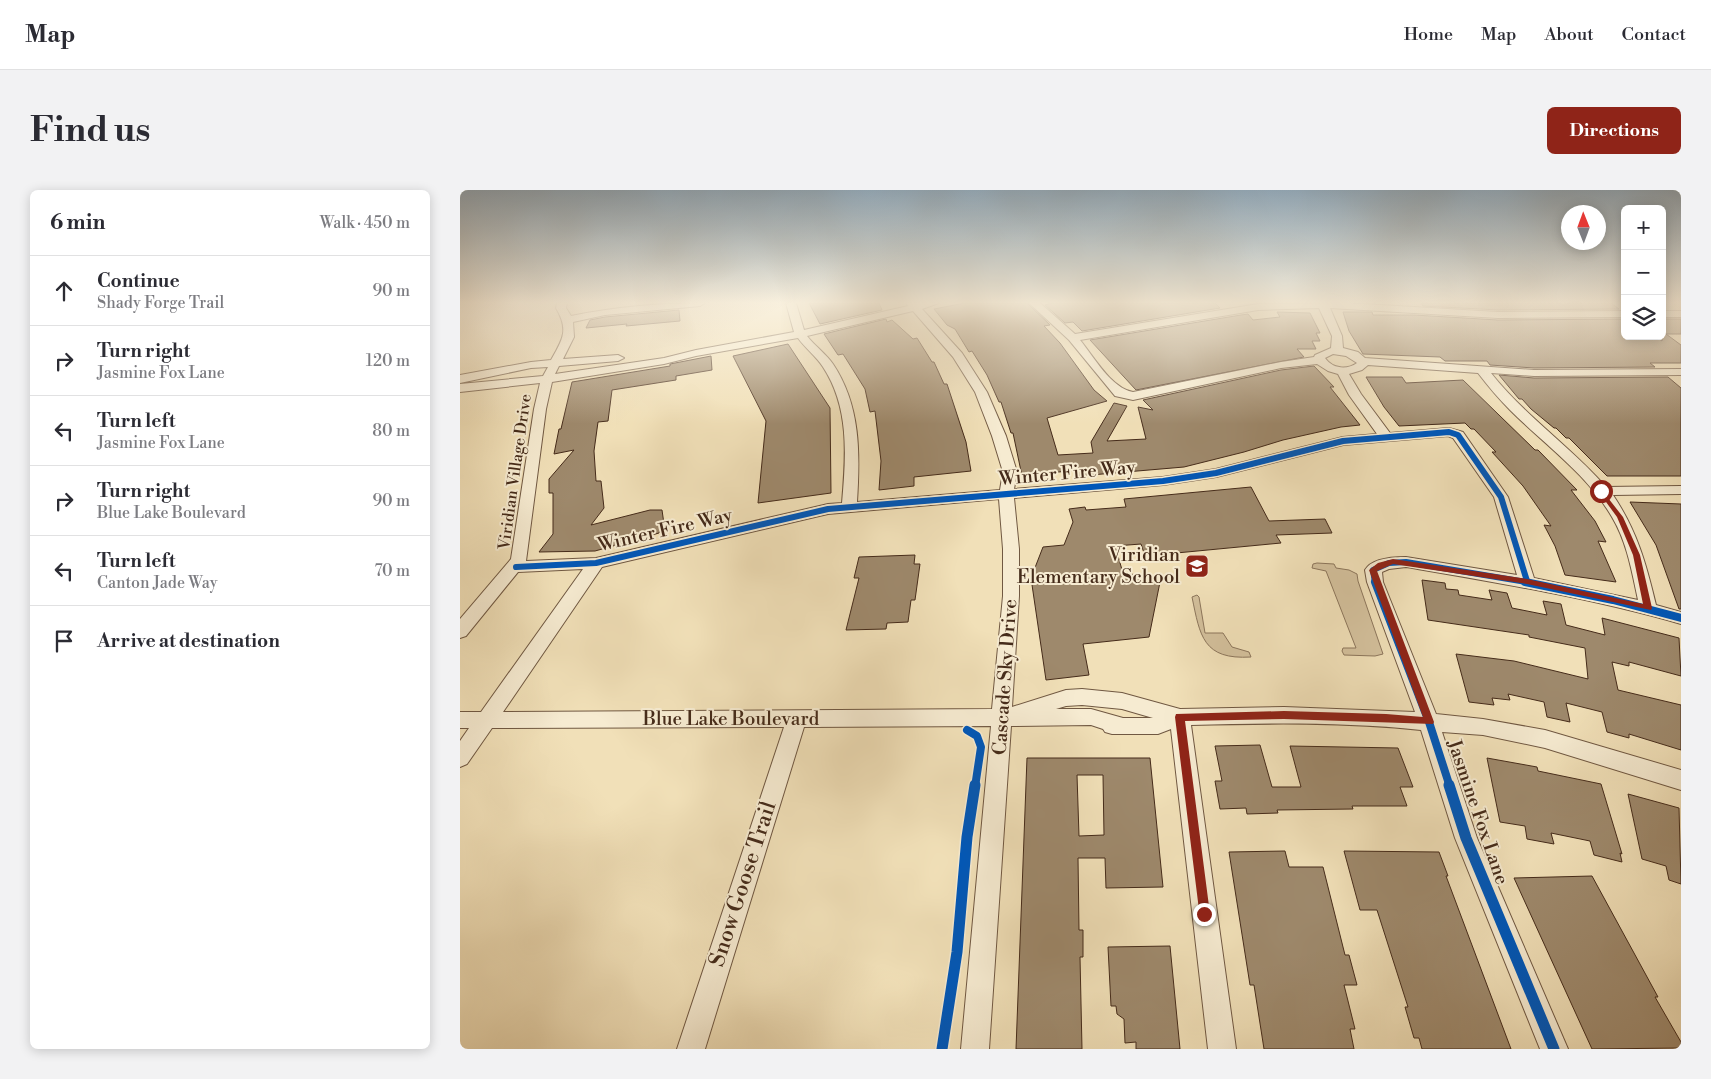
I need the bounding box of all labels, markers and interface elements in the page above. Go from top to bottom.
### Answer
text: Map [25,20,75,50]
text: Home [1404,23,1453,46]
text: Map [1481,23,1517,46]
text: About [1545,23,1594,46]
text: Contact [1622,23,1686,46]
button: Directions [1547,107,1681,154]
text: Find us [30,109,150,152]
north arrow [1561,205,1606,250]
map controls [1621,205,1666,340]
button: + [1621,205,1666,250]
text: 6 min [50,210,105,236]
text: Walk · 450 m [320,213,410,233]
button: − [1621,250,1666,295]
text: Continue [97,269,180,293]
icon: ahead [50,277,78,305]
text: 90 m [372,281,410,301]
text: Shady Forge Trail [97,293,224,313]
button: layers [1621,295,1666,340]
text: Turn right [97,339,190,363]
icon: right [50,347,78,375]
text: 120 m [366,351,410,371]
text: Jasmine Fox Lane [97,363,225,383]
street label: Viridian Village Drive [494,393,536,552]
text: Turn left [97,409,176,433]
icon: left [50,417,78,445]
text: 80 m [372,421,410,441]
text: Jasmine Fox Lane [97,433,225,453]
street label: Winter Fire Way [997,455,1137,491]
text: Turn right [97,479,190,503]
route start [1590,480,1613,503]
icon: right [50,487,78,515]
text: 90 m [372,491,410,511]
text: Blue Lake Boulevard [97,503,246,523]
street label: Winter Fire Way [594,503,735,557]
place label: Viridian Elementary School [1017,543,1180,589]
text: Turn left [97,549,176,573]
school or university icon: Viridian Elementary School [1184,553,1210,579]
icon: left [50,557,78,585]
text: 70 m [374,561,410,581]
text: Canton Jade Way [97,573,218,593]
street label: Cascade Sky Drive [988,598,1022,756]
icon: arrive [50,627,78,655]
text: Arrive at destination [97,629,280,653]
street label: Blue Lake Boulevard [642,707,820,731]
street label: Jasmine Fox Lane [1442,735,1514,888]
street label: Snow Goose Trail [704,797,783,970]
route end [1193,903,1216,926]

